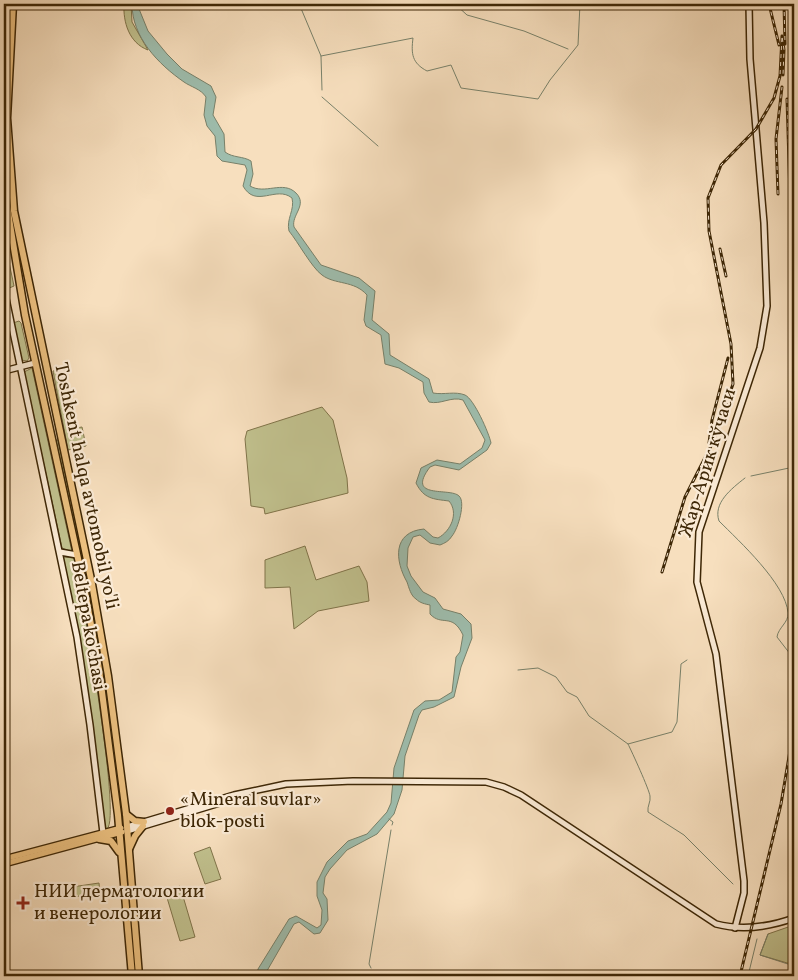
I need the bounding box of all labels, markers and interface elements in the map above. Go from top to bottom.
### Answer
street label: Toshkent halqa avtomobil yo'li [47,360,125,612]
street label: Жар-Арик кўчаси [673,385,743,541]
street label: Beltepa ko'chasi [64,559,112,693]
place label: «Mineral suvlar» blok-posti [180,787,322,835]
marker: «Mineral suvlar» blok-posti [164,805,176,817]
place label: НИИ дерматологии и венерологии [34,879,204,927]
marker: НИИ дерматологии и венерологии [16,896,30,910]

